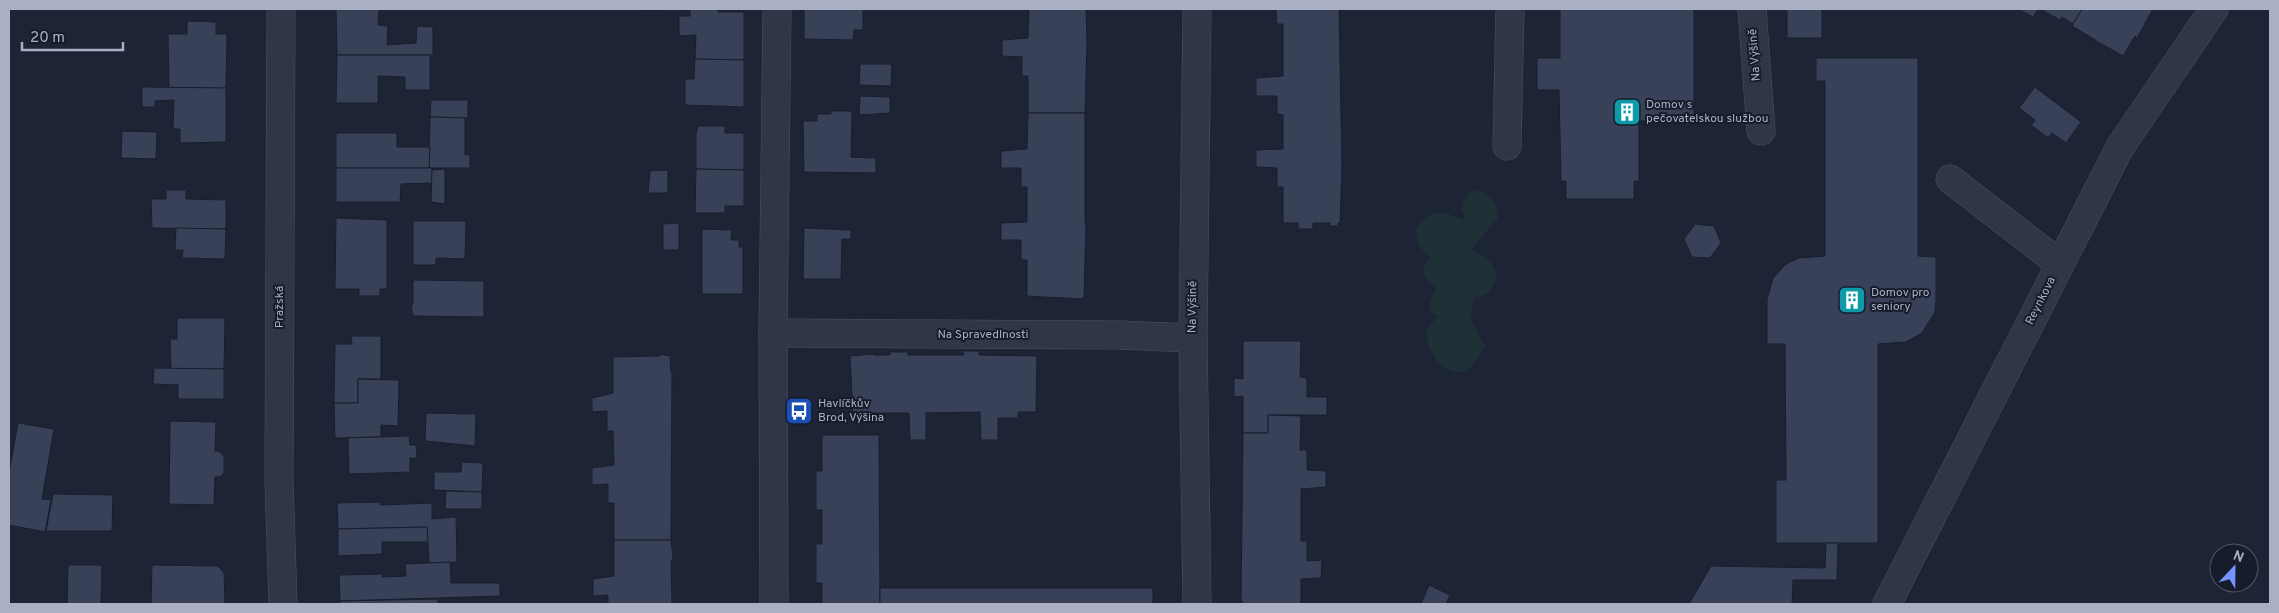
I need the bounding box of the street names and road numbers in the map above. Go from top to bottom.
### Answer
street label: Na Výšině [1745,28,1765,82]
street label: Reynkova [2022,274,2060,328]
street label: Na Výšině [1185,281,1201,333]
street label: Pražská [272,286,288,328]
street label: Na Spravedlnosti [938,327,1028,343]

